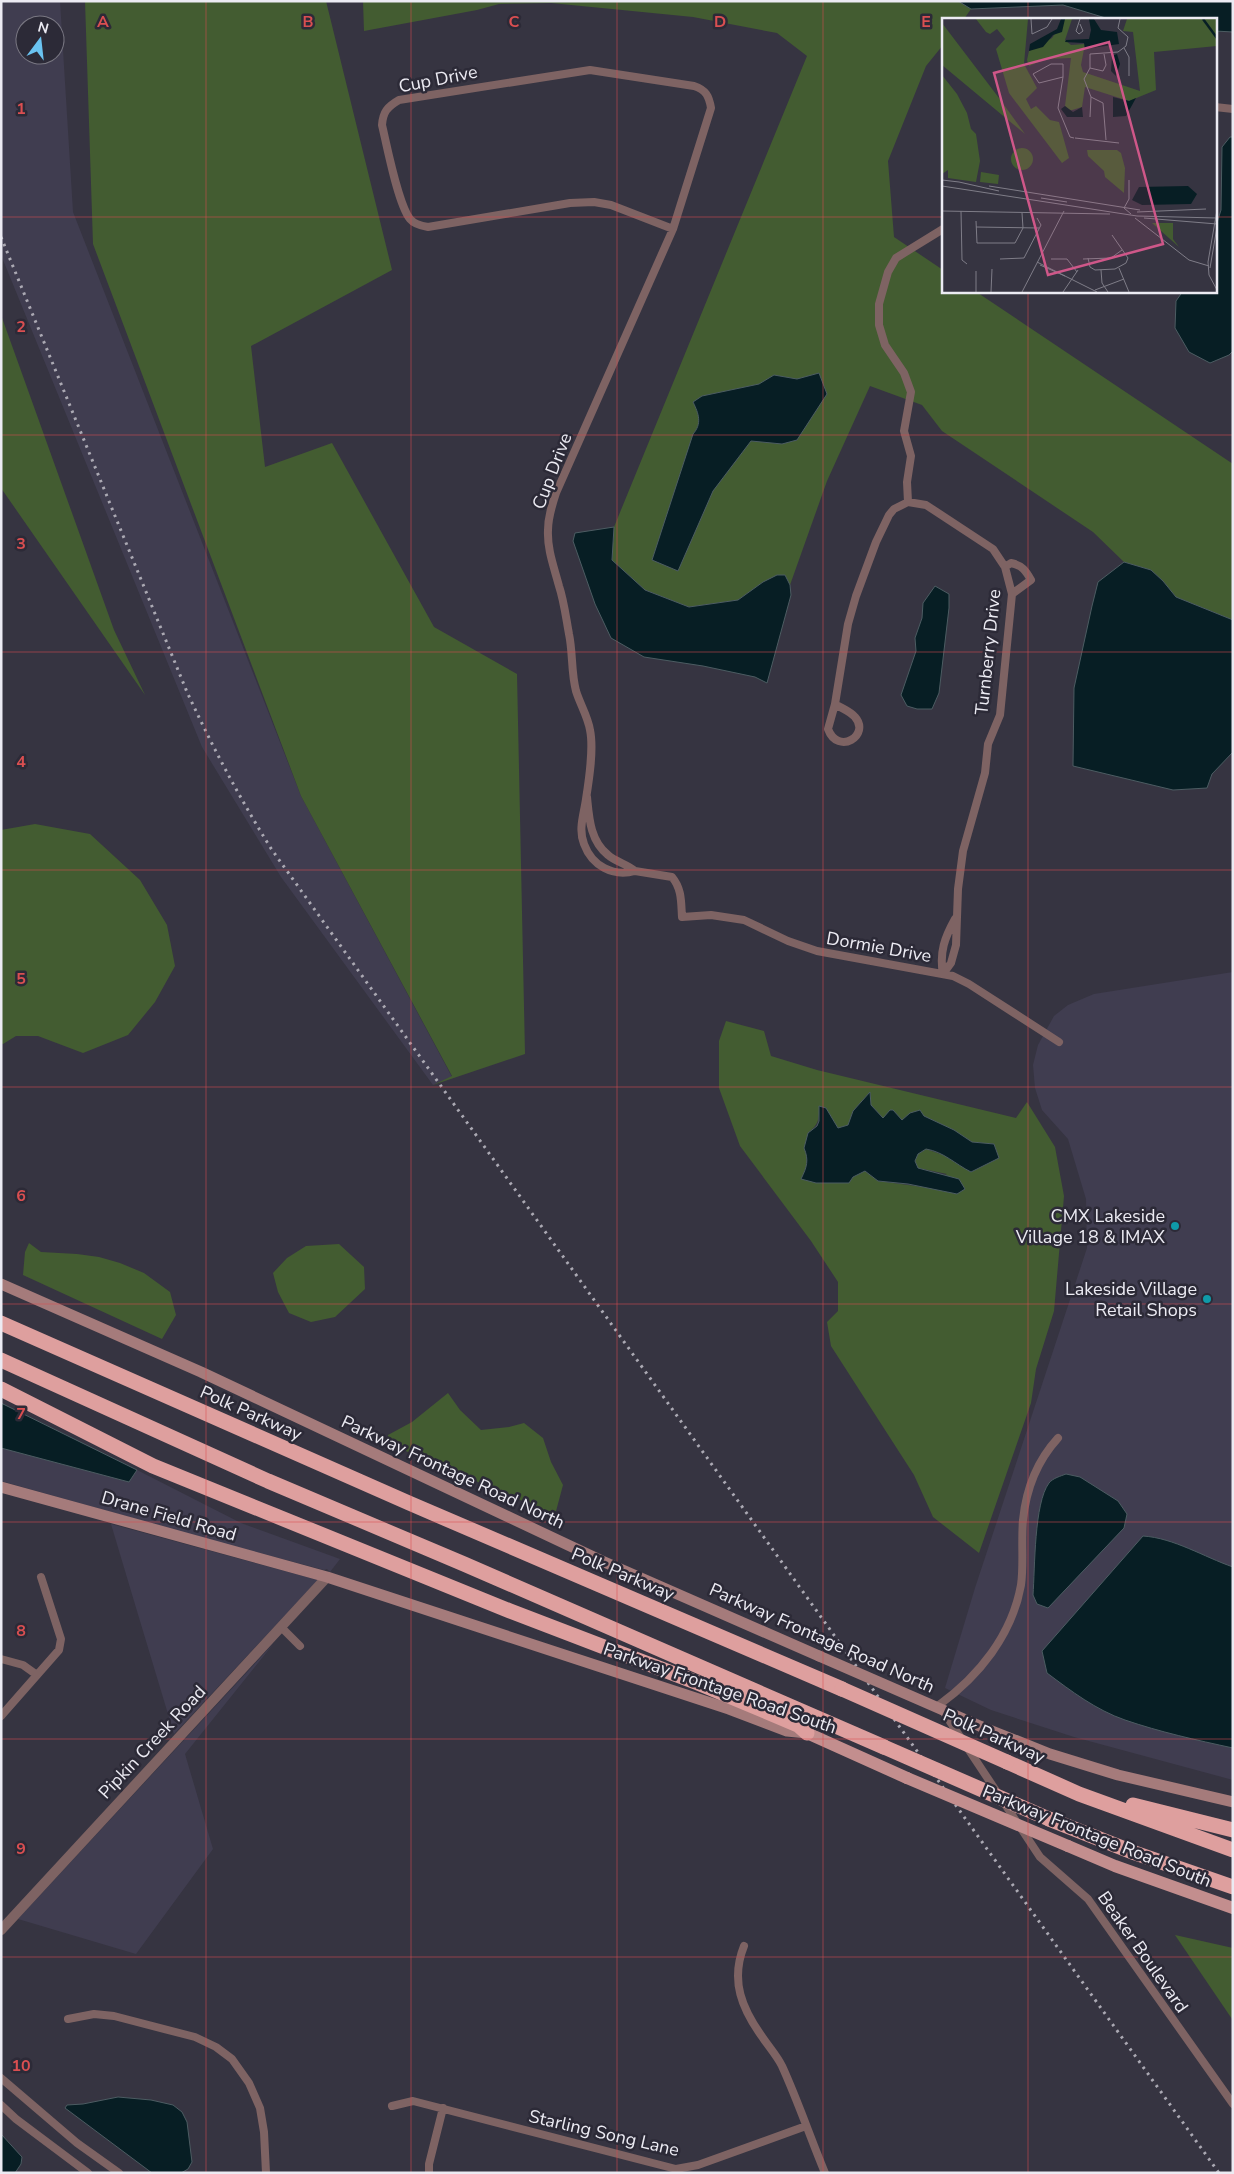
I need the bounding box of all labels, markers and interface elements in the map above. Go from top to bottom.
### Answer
text: A [97,11,109,33]
text: B [302,11,314,33]
text: C [509,11,520,33]
text: D [714,11,726,33]
text: E [921,11,931,33]
north arrow [15,15,65,65]
text: N [36,17,51,38]
inset map [942,18,1216,292]
street label: Cup Drive [397,60,479,98]
text: 1 [16,98,26,120]
text: 2 [16,316,26,338]
street label: Cup Drive [526,429,578,513]
text: 3 [16,533,26,555]
street label: Turnberry Drive [969,588,1007,716]
text: 4 [16,751,26,773]
street label: Dormie Drive [825,926,933,968]
text: 5 [16,968,26,990]
text: 6 [16,1185,26,1207]
place label: CMX Lakeside Village 18 & IMAX [1015,1204,1165,1249]
marker: CMX Lakeside Village 18 & IMAX [1169,1220,1181,1232]
place label: Lakeside Village Retail Shops [1065,1277,1197,1322]
marker: Lakeside Village Retail Shops [1201,1293,1213,1305]
street label: Polk Parkway [196,1380,306,1446]
text: 7 [16,1403,26,1425]
street label: Parkway Frontage Road North [337,1410,569,1534]
street label: Drane Field Road [99,1485,239,1547]
street label: Polk Parkway [568,1542,679,1607]
street label: Parkway Frontage Road North [706,1577,938,1699]
text: 8 [16,1620,26,1642]
street label: Parkway Frontage Road South [600,1637,840,1739]
street label: Pipkin Creek Road [93,1680,211,1804]
street label: Polk Parkway [939,1703,1049,1769]
street label: Parkway Frontage Road South [979,1779,1215,1893]
text: 9 [16,1838,26,1860]
street label: Beaker Boulevard [1092,1886,1194,2018]
text: 10 [11,2055,31,2077]
street label: Starling Song Lane [526,2104,682,2162]

